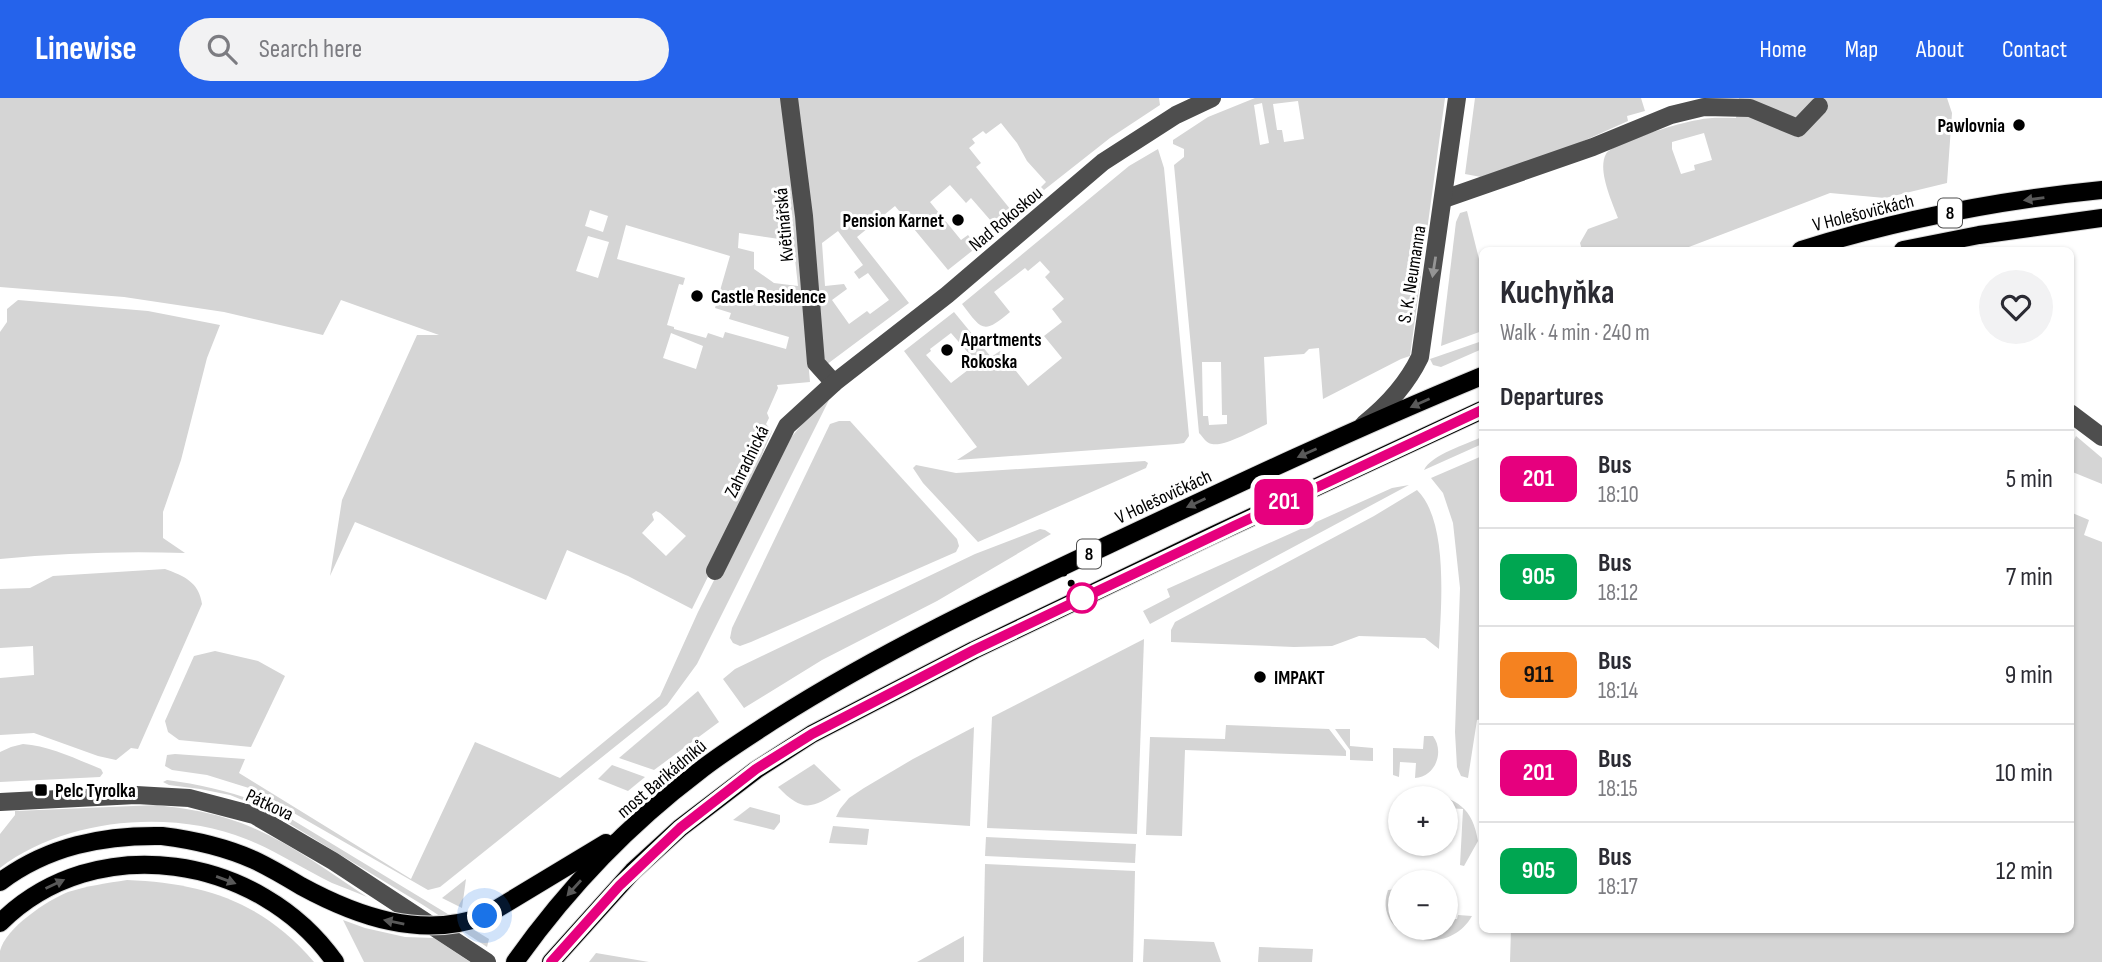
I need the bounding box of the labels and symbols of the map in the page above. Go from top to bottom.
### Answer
place label: Pawlovnia [1937,115,2005,138]
marker: Pawlovnia [2011,117,2027,133]
street label: Nad Rokoskou [965,182,1047,257]
street label: Květinářská [770,187,799,263]
street label: V Holešovičkách [1810,190,1916,237]
one-way arrow [2023,194,2045,205]
road number: 8 [1938,198,1962,228]
place label: Pension Karnet [842,210,944,233]
marker: Pension Karnet [950,212,966,228]
street label: S. K. Neumanna [1393,224,1432,325]
one-way arrow [1428,256,1439,278]
place label: Castle Residence [711,286,826,309]
marker: Castle Residence [689,288,705,304]
place label: Apartments Rokoska [960,329,1042,374]
marker: Apartments Rokoska [939,342,955,358]
one-way arrow [1409,398,1430,409]
street label: Zahradnická [720,422,775,501]
one-way arrow [1296,448,1317,459]
street label: V Holešovičkách [1112,465,1215,530]
line badge: 201 [1244,479,1324,525]
one-way arrow [1186,497,1206,509]
road number: 8 [1077,540,1101,568]
unlabelled marker [1067,583,1097,613]
place label: IMPAKT [1274,667,1325,690]
marker: IMPAKT [1252,669,1268,685]
street label: most Barikádníků [612,735,711,823]
place label: Pelc Tyrolka [55,780,136,803]
marker: Pelc Tyrolka [33,782,49,798]
street label: Pátkova [242,784,297,826]
one-way arrow [216,875,237,886]
one-way arrow [45,878,65,889]
one-way arrow [566,879,582,896]
your location [467,898,502,933]
one-way arrow [383,917,405,928]

